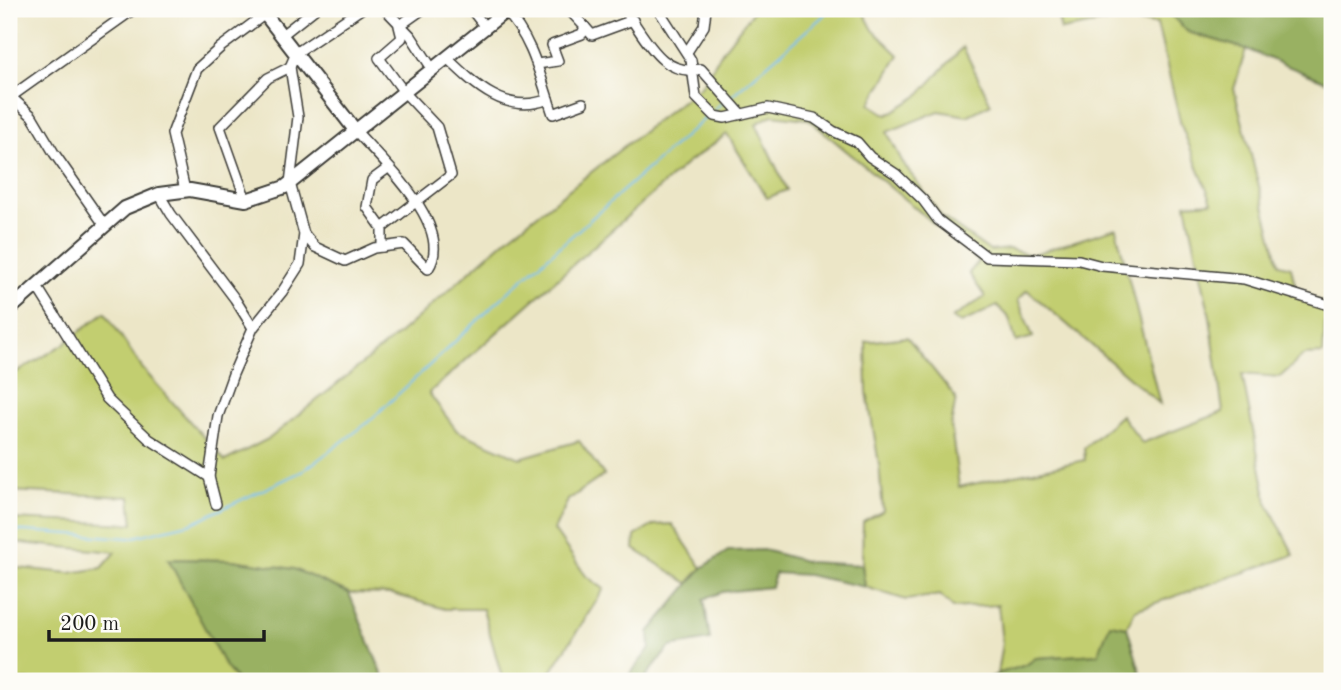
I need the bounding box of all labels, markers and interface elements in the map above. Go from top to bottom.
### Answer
scale bar [49,599,264,643]
text: 200 m [60,614,119,635]

